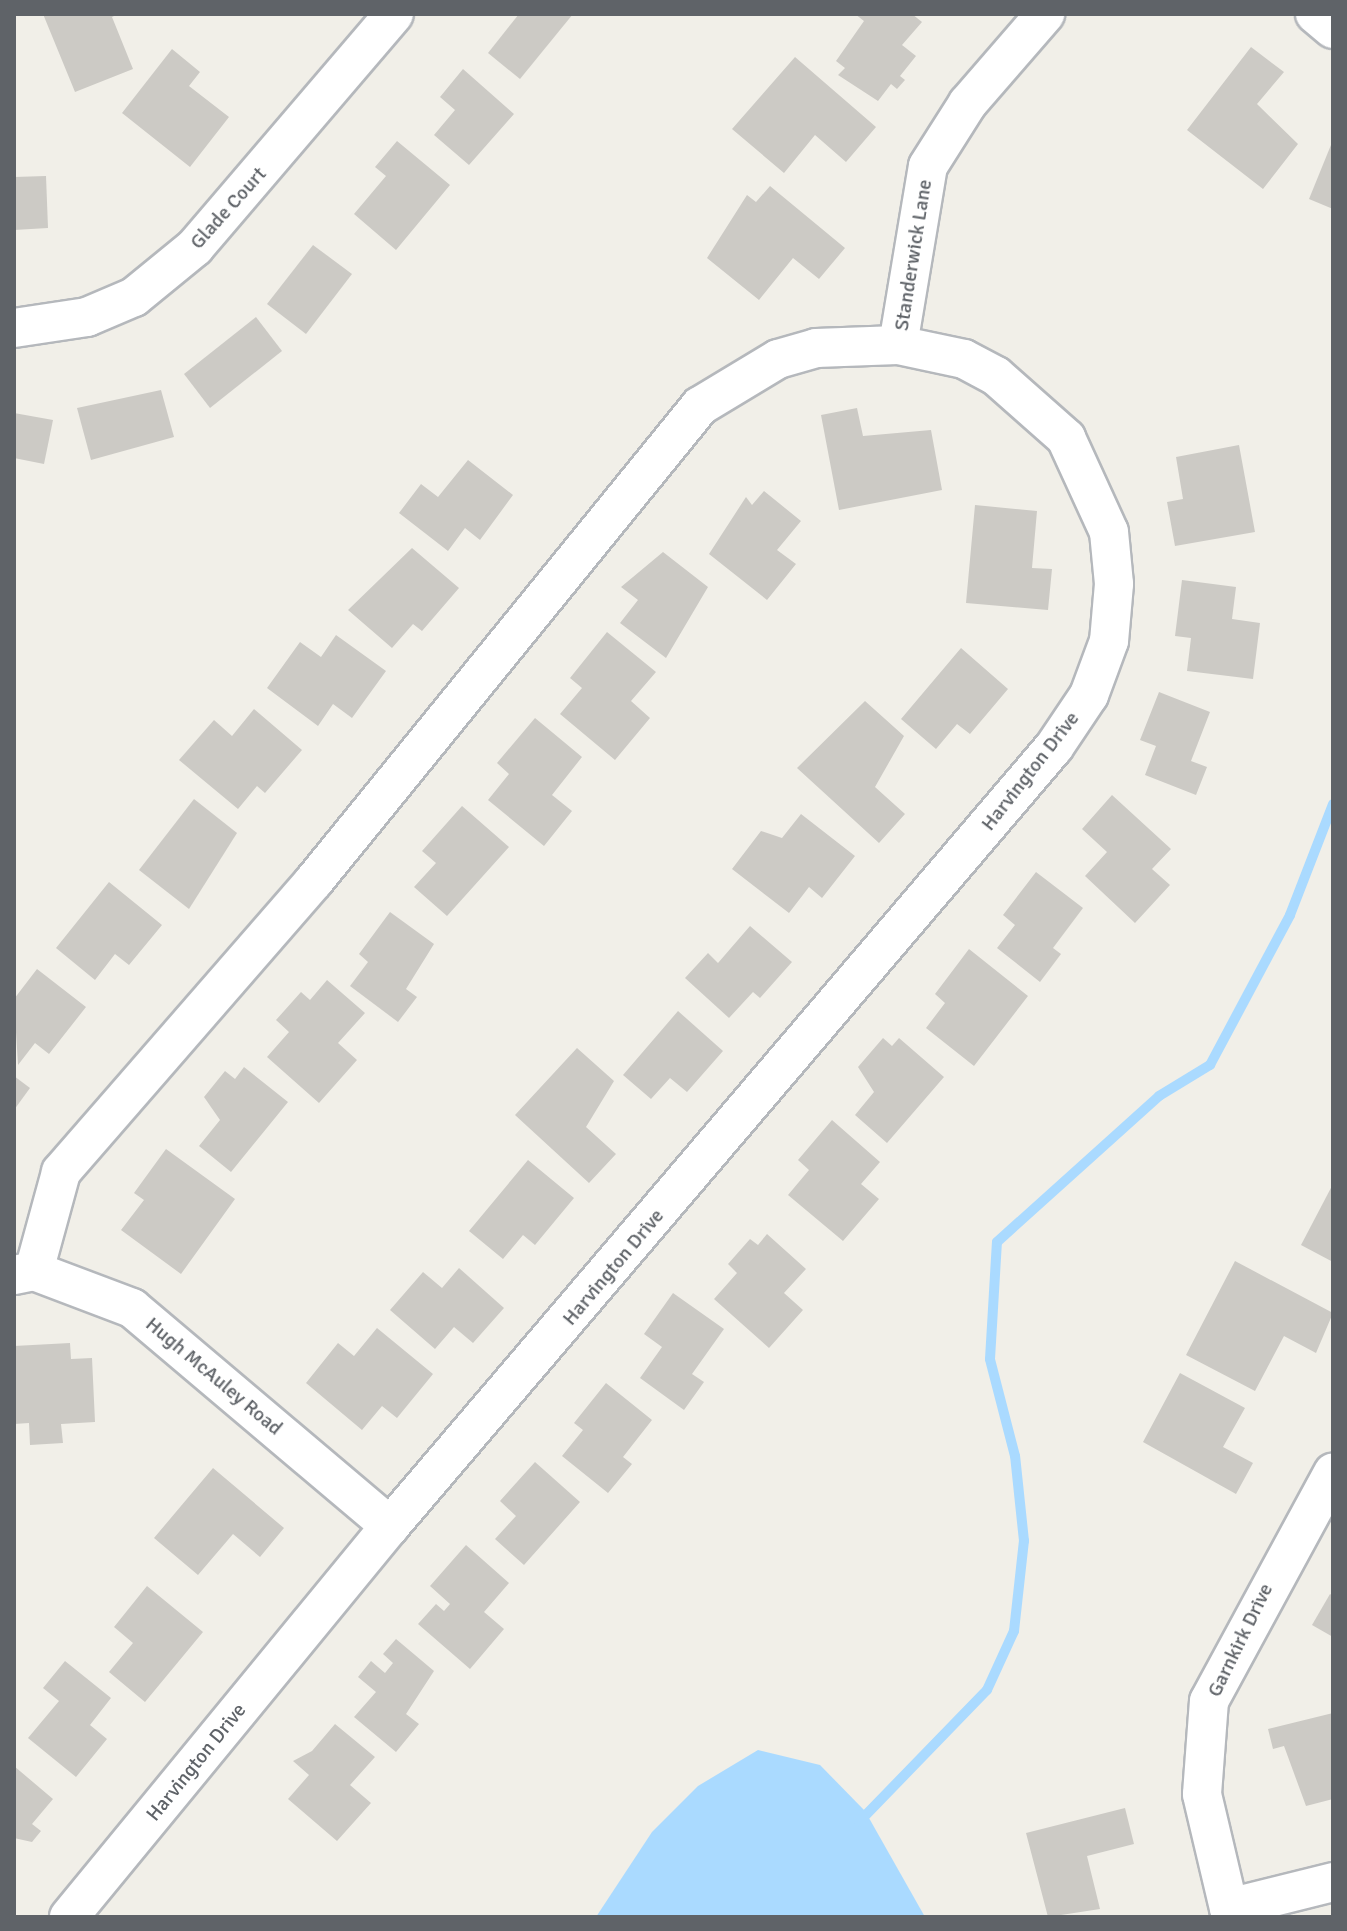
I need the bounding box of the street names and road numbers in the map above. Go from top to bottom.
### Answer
street label: Glade Court [185,162,271,254]
street label: Standerwick Lane [889,178,937,332]
street label: Harvington Drive [976,707,1084,835]
street label: Harvington Drive [557,1204,669,1330]
street label: Hugh McAuley Road [141,1312,287,1440]
street label: Garnkirk Drive [1202,1579,1278,1701]
street label: Harvington Drive [141,1698,251,1826]

